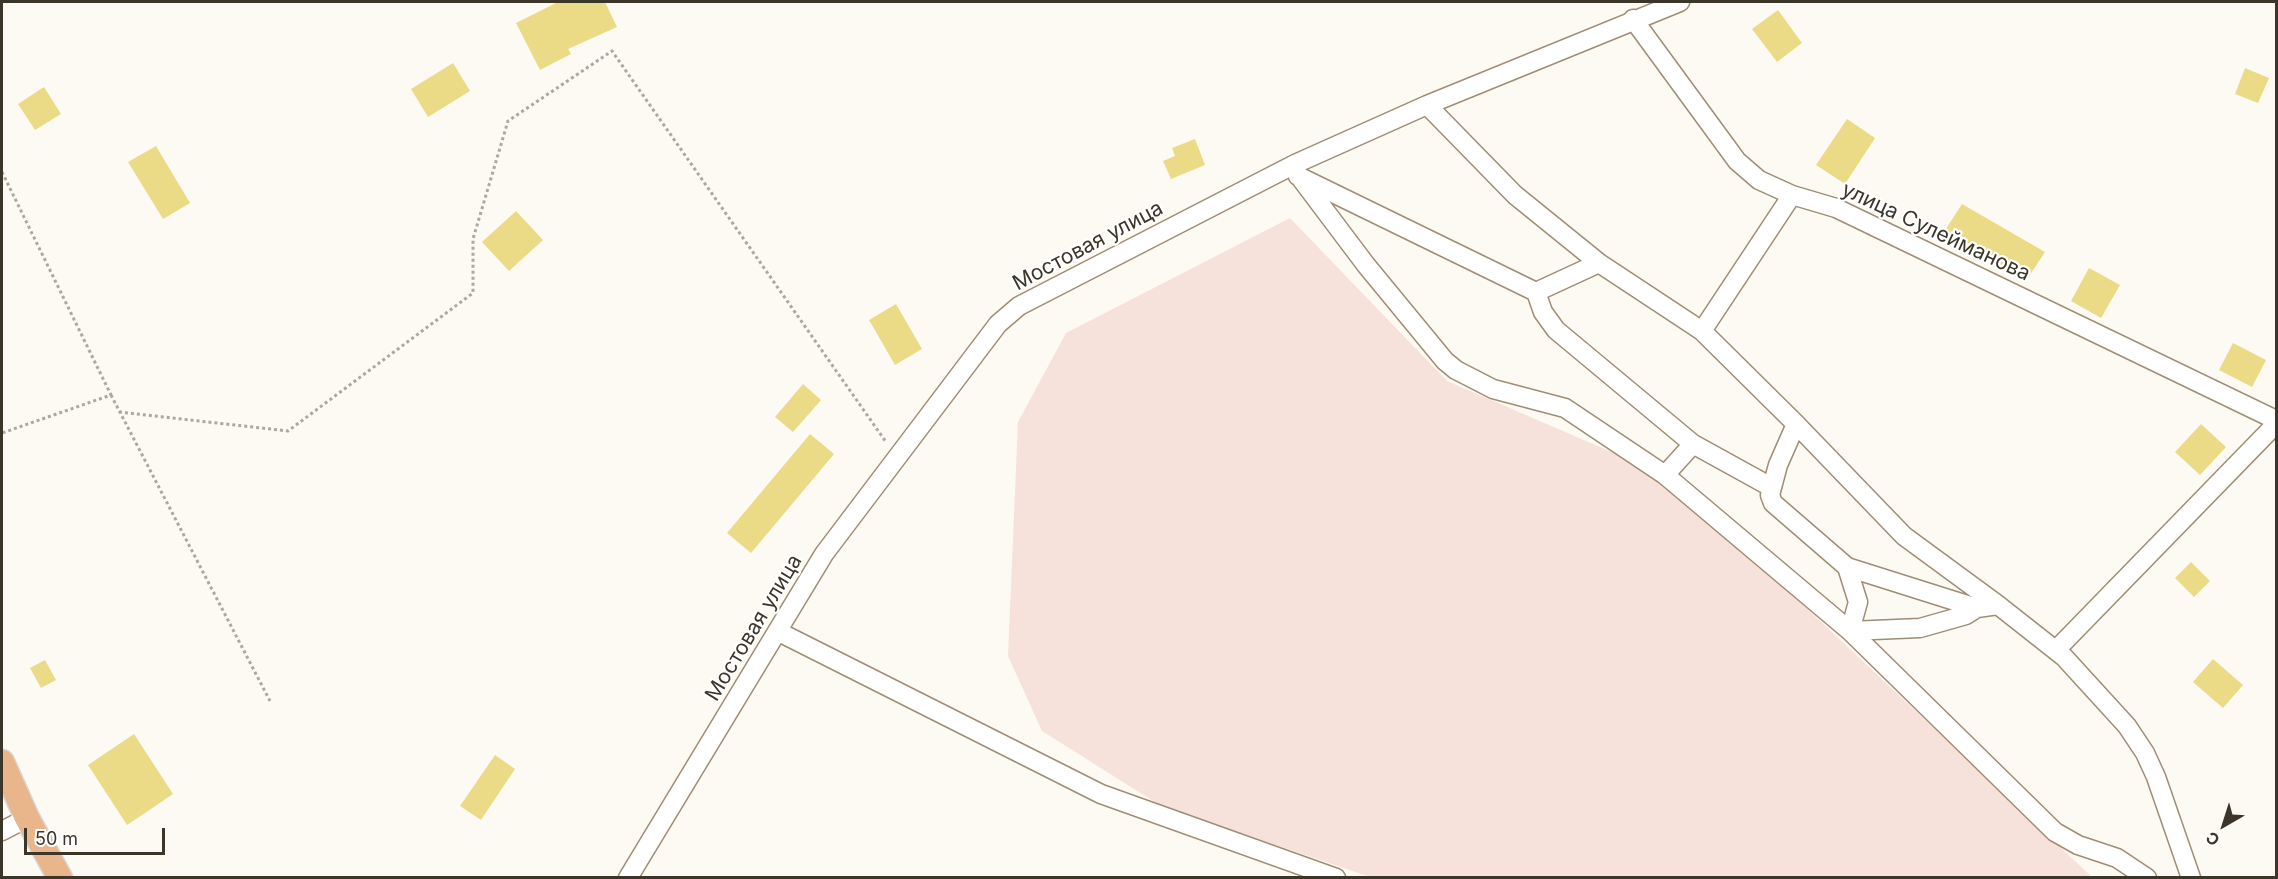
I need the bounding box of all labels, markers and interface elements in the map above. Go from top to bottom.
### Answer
street label: улица Сулейманова [1838,177,2034,287]
street label: Мостовая улица [1009,196,1167,296]
street label: Мостовая улица [700,550,808,706]
north arrow [2194,795,2254,855]
scale bar [27,816,168,854]
text: С [2202,827,2224,850]
text: 50 m [35,828,78,849]

